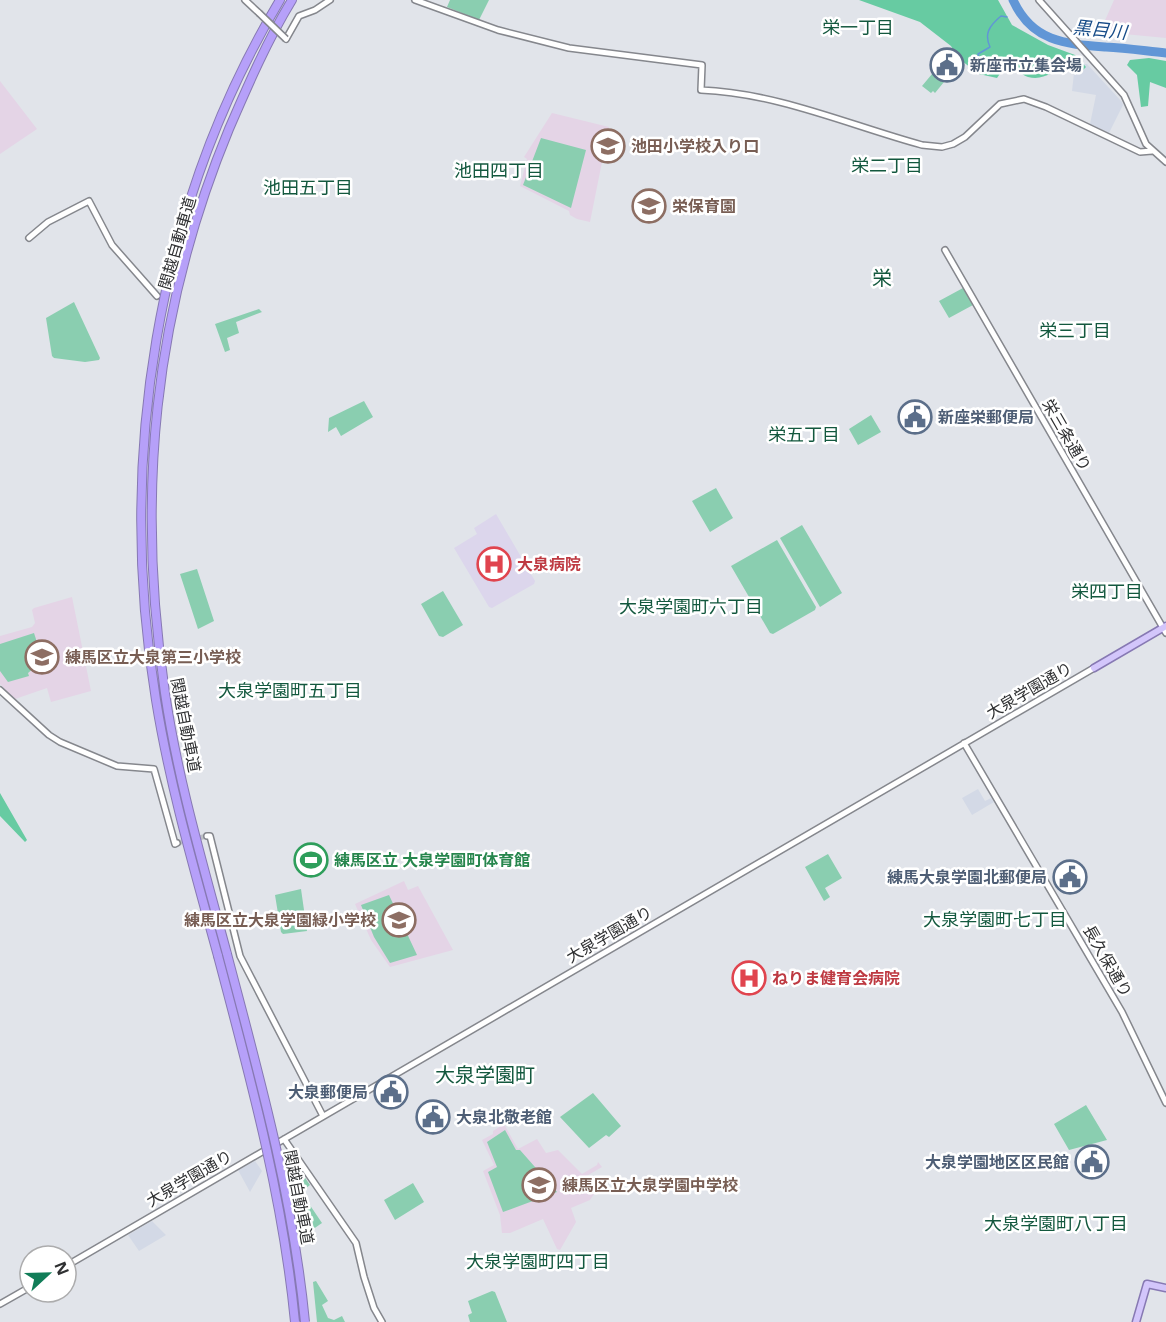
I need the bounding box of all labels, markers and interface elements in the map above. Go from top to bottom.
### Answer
water label: 黒目川 [1072,14,1130,44]
district label: 栄一丁目 [822,15,894,39]
public building icon: 新座市立集会場 [929,47,965,83]
place label: 新座市立集会場 [970,54,1082,76]
school or university icon: 池田小学校入り口 [590,128,626,164]
place label: 池田小学校入り口 [631,135,759,157]
district label: 栄二丁目 [851,153,923,177]
district label: 池田四丁目 [454,158,544,182]
district label: 池田五丁目 [263,175,353,199]
school or university icon: 栄保育園 [631,188,667,224]
street label: 関越自動車道 [153,194,201,292]
place label: 栄保育園 [672,195,736,217]
district label: 栄 [872,264,892,291]
district label: 栄三丁目 [1039,318,1111,342]
street label: 栄三条通り [1037,395,1097,475]
public building icon: 新座栄郵便局 [897,399,933,435]
place label: 新座栄郵便局 [938,406,1034,428]
district label: 栄五丁目 [768,422,840,446]
hospital icon: 大泉病院 [476,546,512,582]
place label: 大泉病院 [517,553,581,575]
district label: 栄四丁目 [1071,579,1143,603]
district label: 大泉学園町六丁目 [619,594,763,618]
school or university icon: 練馬区立大泉第三小学校 [24,639,60,675]
place label: 練馬区立大泉第三小学校 [65,646,241,668]
street label: 大泉学園通り [982,656,1076,724]
street label: 関越自動車道 [166,676,206,774]
district label: 大泉学園町五丁目 [218,678,362,702]
sports icon: 練馬区立 大泉学園町体育館 [293,842,329,878]
place label: 練馬区立 大泉学園町体育館 [334,849,530,871]
public building icon: 練馬大泉学園北郵便局 [1052,859,1088,895]
place label: 練馬大泉学園北郵便局 [887,866,1047,888]
street label: 大泉学園通り [562,900,656,968]
school or university icon: 練馬区立大泉学園緑小学校 [381,902,417,938]
district label: 大泉学園町七丁目 [923,907,1067,931]
place label: 練馬区立大泉学園緑小学校 [184,909,376,931]
street label: 長久保通り [1078,921,1138,1001]
hospital icon: ねりま健育会病院 [731,960,767,996]
place label: ねりま健育会病院 [772,967,900,989]
district label: 大泉学園町 [435,1061,535,1088]
public building icon: 大泉郵便局 [373,1074,409,1110]
place label: 大泉郵便局 [288,1081,368,1103]
public building icon: 大泉北敬老館 [415,1099,451,1135]
place label: 大泉北敬老館 [456,1106,552,1128]
street label: 大泉学園通り [142,1144,236,1212]
public building icon: 大泉学園地区区民館 [1074,1144,1110,1180]
street label: 関越自動車道 [279,1148,319,1246]
place label: 大泉学園地区区民館 [925,1151,1069,1173]
school or university icon: 練馬区立大泉学園中学校 [521,1167,557,1203]
place label: 練馬区立大泉学園中学校 [562,1174,738,1196]
district label: 大泉学園町八丁目 [984,1211,1128,1235]
north arrow [18,1244,78,1304]
district label: 大泉学園町四丁目 [466,1249,610,1273]
text: N [49,1258,75,1279]

